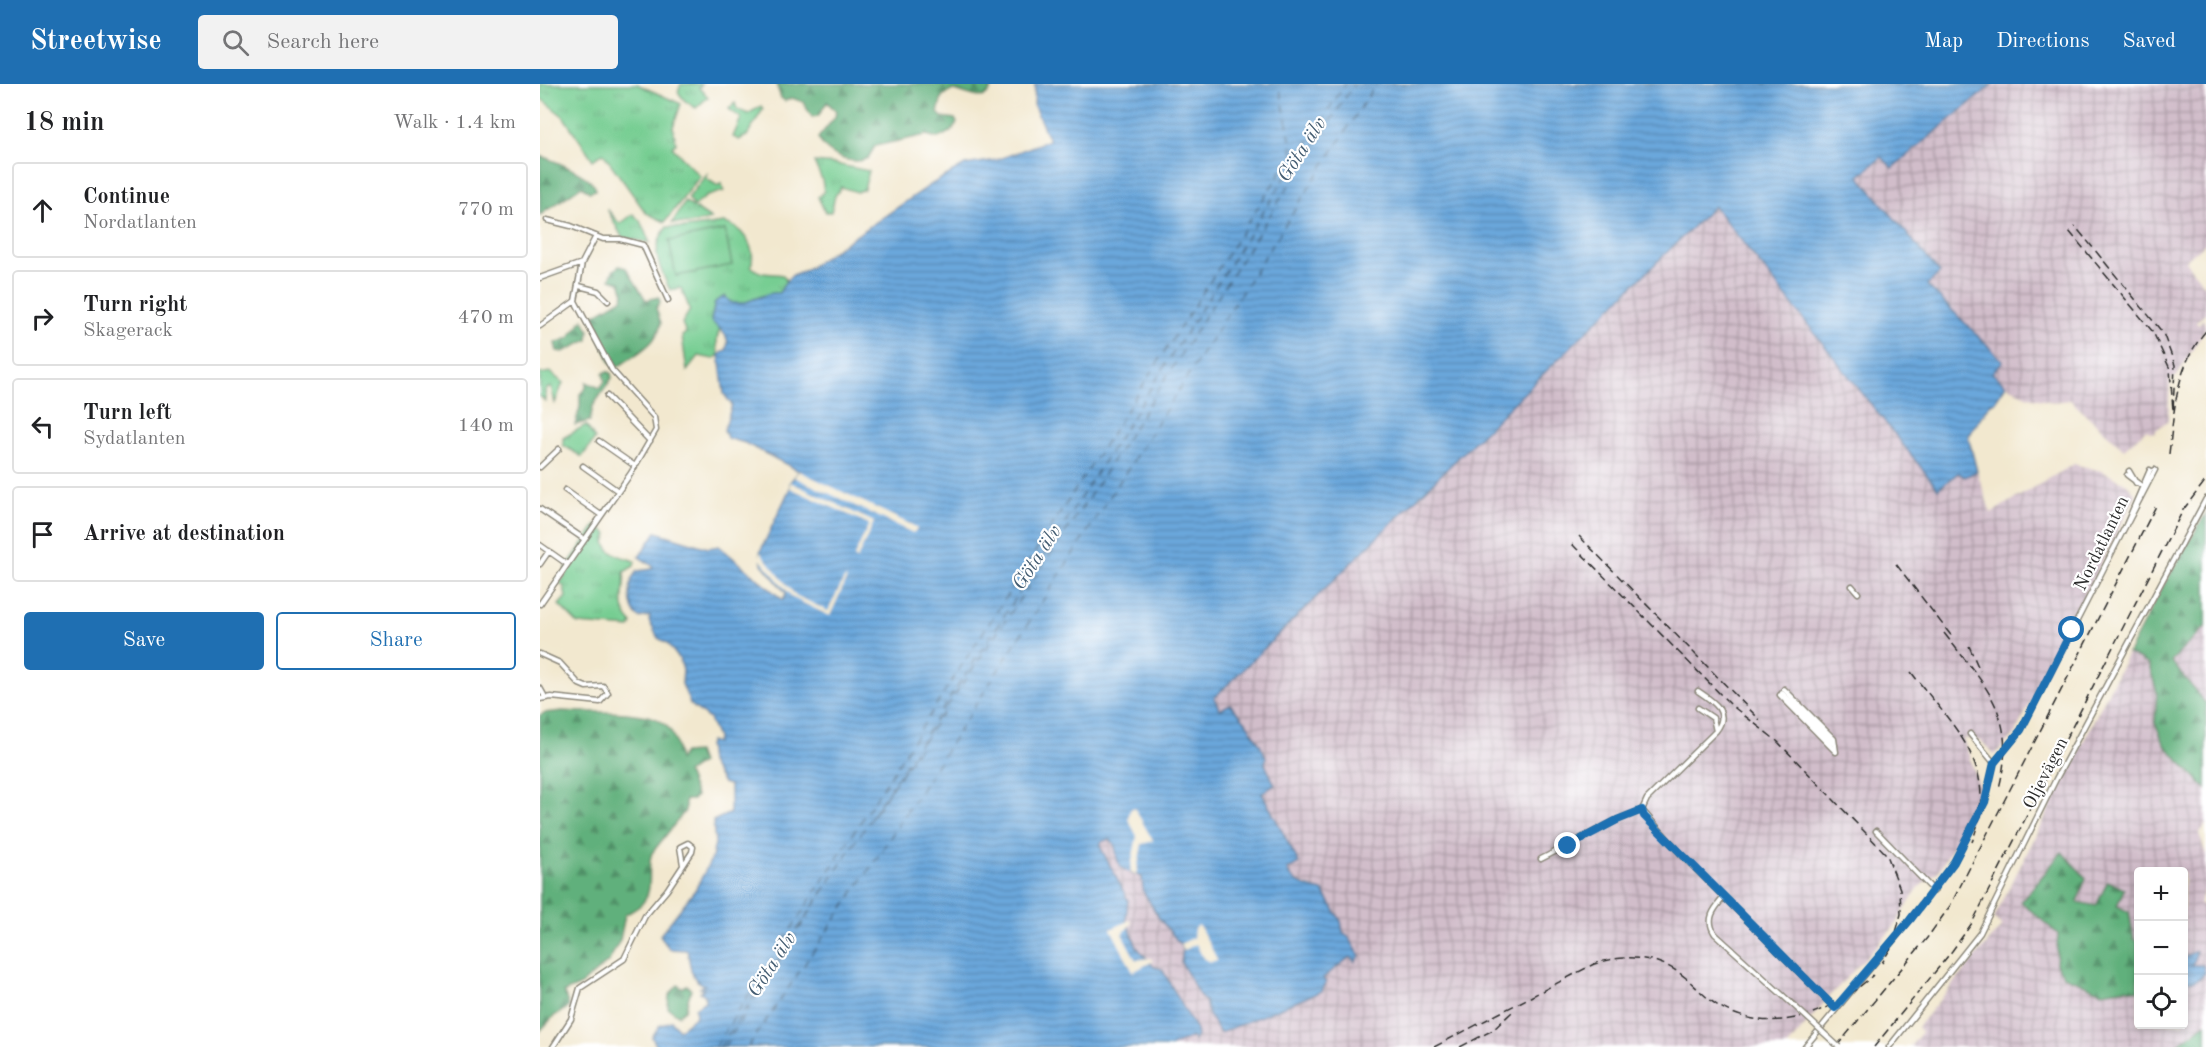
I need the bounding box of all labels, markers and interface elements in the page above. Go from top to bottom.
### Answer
search box [198,15,618,69]
icon: search [219,26,252,59]
text: Streetwise [30,28,162,56]
text: Search here [267,31,379,53]
text: Map [1924,31,1963,52]
text: Directions [1996,31,2090,52]
text: Saved [2123,31,2176,52]
text: 18 min [24,110,104,136]
text: Walk · 1.4 km [393,113,516,133]
water label: Göta älv [1274,114,1331,186]
text: Continue [83,186,170,208]
icon: ahead [26,194,59,227]
text: 770 m [458,200,514,220]
text: Nordatlanten [83,213,197,233]
text: Turn right [83,294,187,316]
icon: right [26,302,59,335]
text: 470 m [458,308,514,328]
text: Skagerack [83,321,173,341]
text: Turn left [83,402,172,424]
icon: left [26,410,59,443]
text: 140 m [458,416,514,436]
text: Sydatlanten [83,429,185,449]
street label: Nordatlanten [2071,493,2133,593]
icon: arrive [26,518,59,551]
water label: Göta älv [1009,522,1066,594]
text: Arrive at destination [83,523,285,545]
button: Save [24,612,264,670]
button: Share [276,612,516,670]
route start [2058,616,2084,642]
street label: Oljevägen [2020,735,2072,812]
route end [1554,832,1580,858]
map controls [2134,867,2188,1029]
button: + [2134,867,2188,921]
button: − [2134,921,2188,975]
water label: Göta älv [744,929,801,1001]
button: locate [2134,975,2188,1029]

